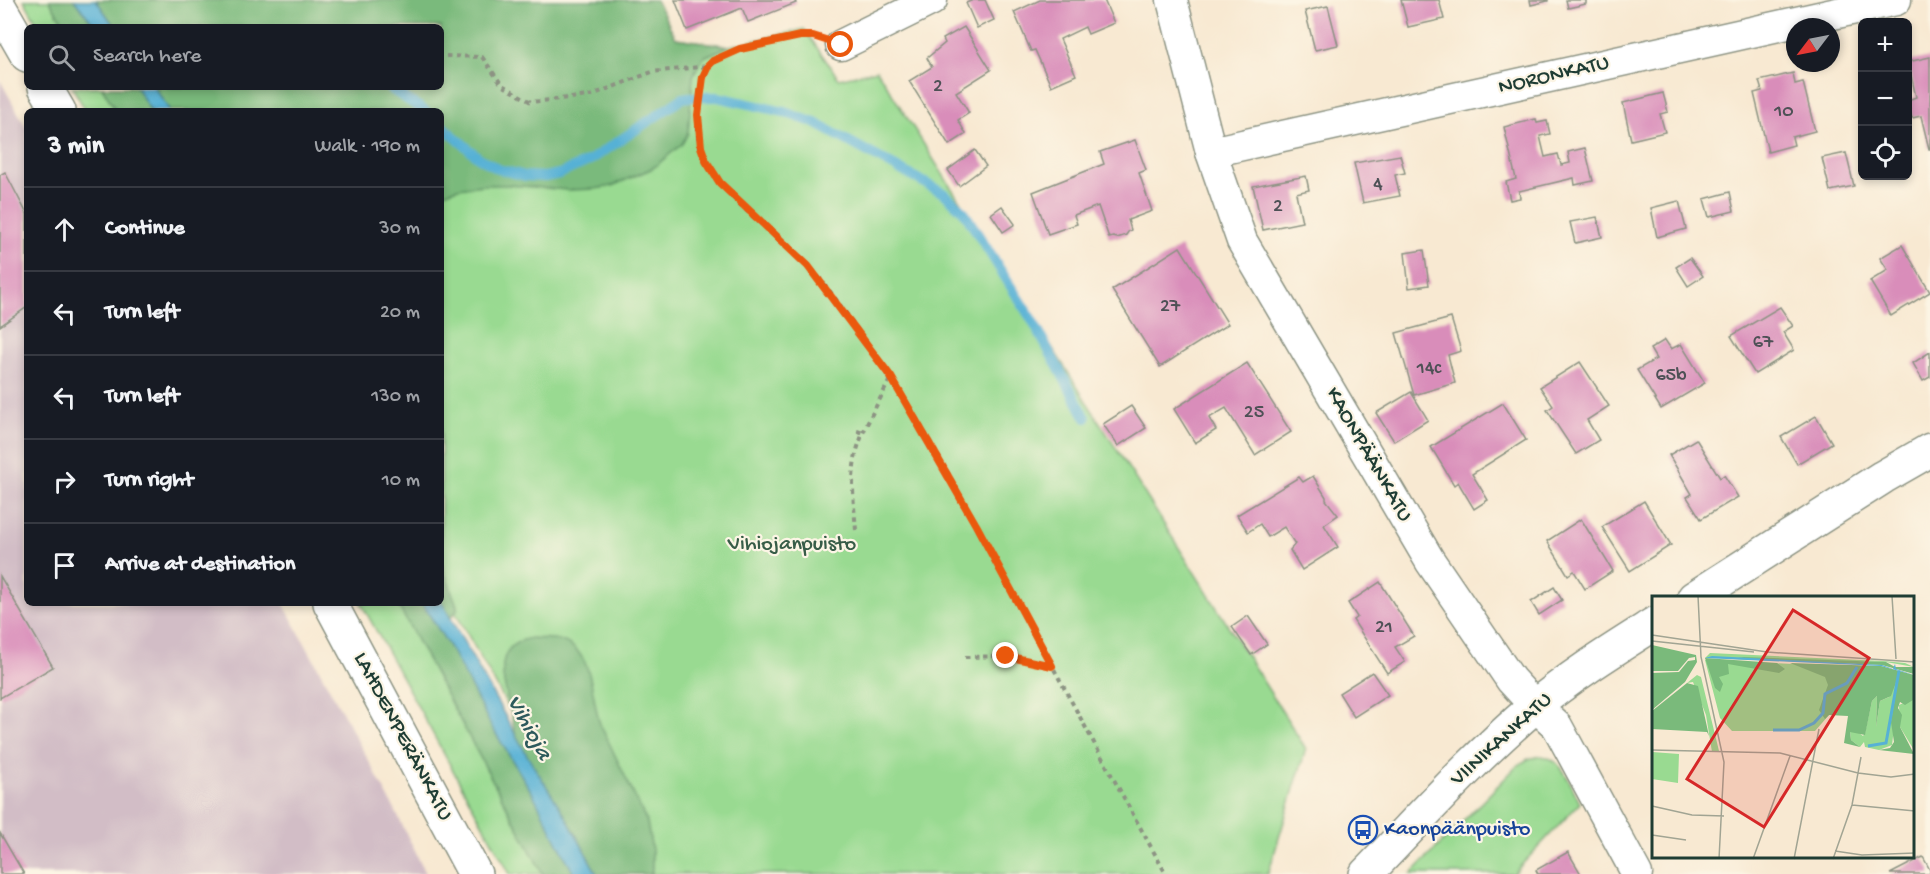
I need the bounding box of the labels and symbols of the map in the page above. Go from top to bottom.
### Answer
north arrow [1786,18,1840,72]
route start [827,31,853,57]
street label: NORONKATU [1496,51,1612,101]
house number: 2 [933,76,943,99]
house number: 10 [1773,101,1794,124]
house number: 4 [1373,174,1383,197]
house number: 2 [1273,196,1283,219]
house number: 27 [1160,296,1181,319]
house number: 67 [1753,332,1774,355]
house number: 14c [1416,358,1442,381]
house number: 65b [1655,365,1687,388]
street label: KAONPÄÄNKATU [1319,383,1417,527]
house number: 25 [1244,402,1264,425]
park label: Vihiojanpuisto [727,532,856,558]
inset map [1652,596,1915,859]
house number: 21 [1375,617,1393,640]
route end [992,642,1018,668]
street label: LAHDENPERÄNKATU [347,648,457,826]
street label: VIINIKANKATU [1445,687,1558,793]
water label: Vihioja [498,691,558,767]
bus stop icon: Kaonpäänpuisto [1347,814,1379,846]
place label: Kaonpäänpuisto [1384,817,1530,843]

